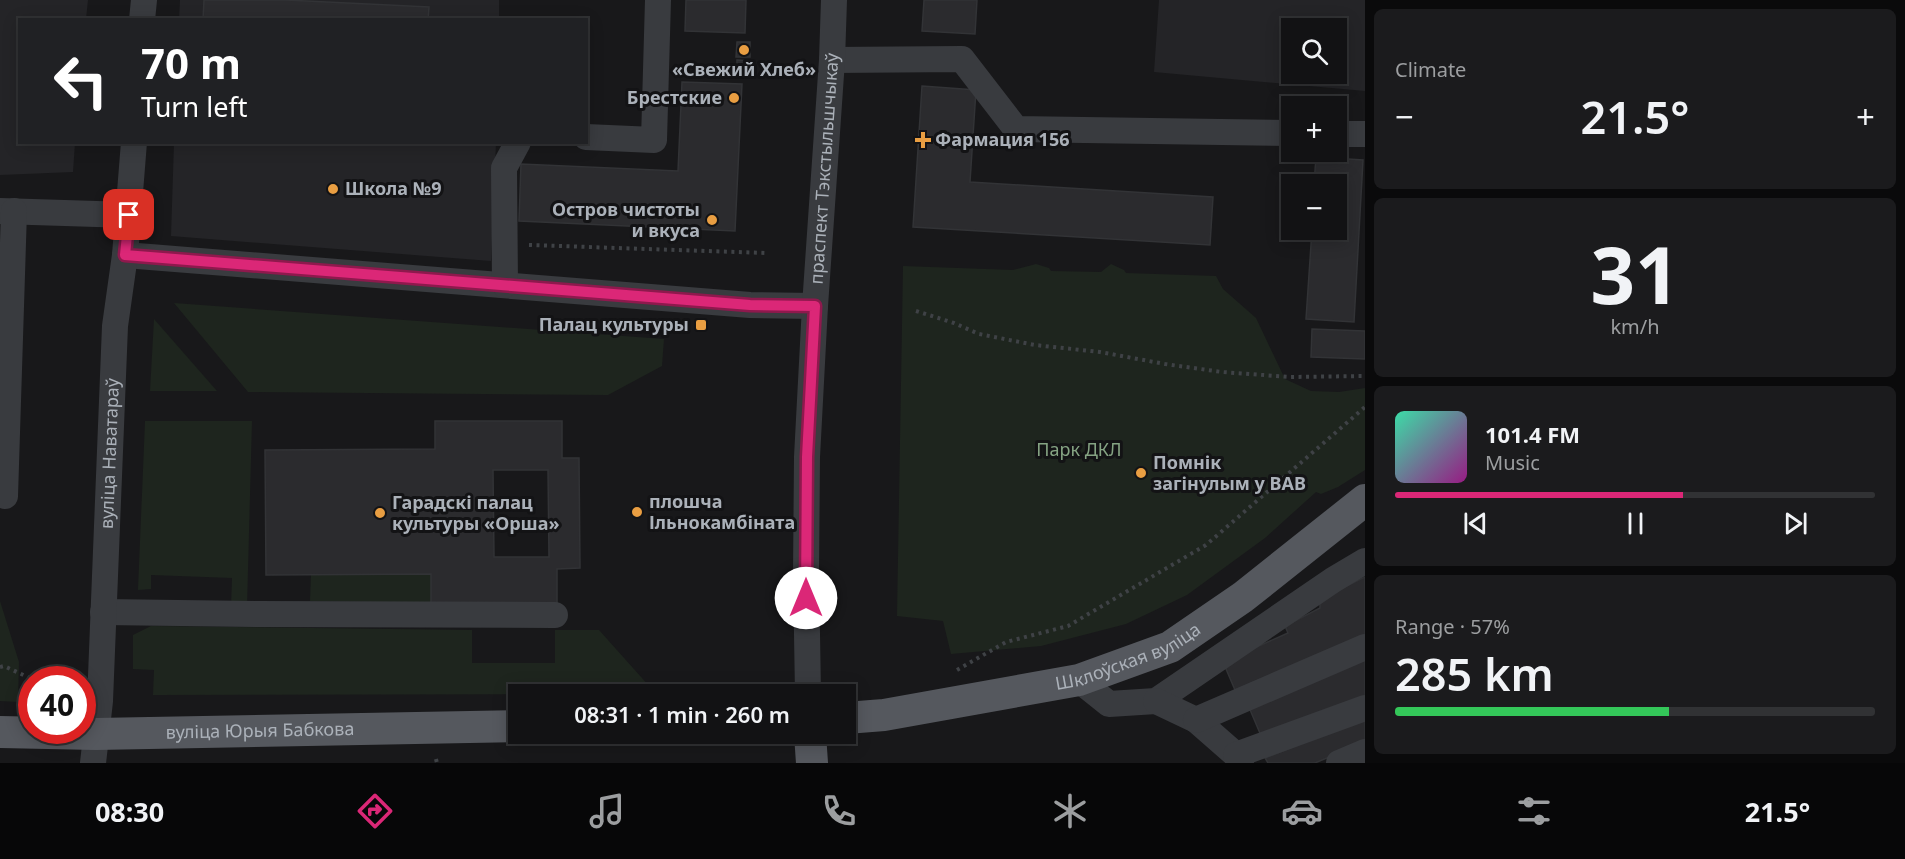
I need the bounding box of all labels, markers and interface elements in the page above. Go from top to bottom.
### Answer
map controls [1281,18,1347,240]
button: search [1281,18,1347,84]
text: 70 m [141,34,241,91]
icon: left [42,42,120,120]
marker: «Свежий Хлеб» [737,43,751,57]
street label: праспект Тэкстыльшчыкаў [804,52,843,285]
text: Climate [1395,56,1466,83]
place label: «Свежий Хлеб» [672,57,816,81]
place label: Брестские [627,85,722,109]
text: 21.5° [1581,86,1689,147]
text: Turn left [141,88,247,125]
marker: Брестские [727,91,741,105]
text: − [1395,94,1414,139]
text: + [1856,94,1875,139]
button: + [1281,96,1347,162]
place label: Фармация 156 [935,127,1069,151]
marker: Фармация 156 [916,133,930,147]
button: − [1281,174,1347,240]
place label: Школа №9 [345,176,442,200]
marker: Школа №9 [326,182,340,196]
pin [103,189,154,240]
place label: Остров чистоты и вкуса [552,197,700,242]
icon: arrive [112,198,145,231]
marker: Остров чистоты и вкуса [705,213,719,227]
text: 31 [1590,221,1680,327]
place label: Палац культуры [539,312,689,336]
text: km/h [1610,313,1660,340]
marker: Палац культуры [694,318,708,332]
street label: вуліца Наватараў [94,377,124,529]
text: 101.4 FM [1485,419,1580,449]
park label: Парк ДКЛ [1036,437,1122,461]
text: Music [1485,449,1540,476]
place label: Помнік загінулым у ВАВ [1153,450,1306,495]
marker: Помнік загінулым у ВАВ [1134,466,1148,480]
place label: плошча Ільнокамбіната [649,489,795,534]
place label: Гарадскі палац культуры «Орша» [392,490,560,535]
marker: плошча Ільнокамбіната [630,505,644,519]
marker: Гарадскі палац культуры «Орша» [373,506,387,520]
icon: previous [1459,507,1492,540]
icon: pause [1619,507,1652,540]
icon: next [1779,507,1812,540]
position arrow [774,566,838,630]
text: Range · 57% [1395,613,1510,640]
street label: Шклоўская вуліца [1053,617,1205,695]
text: 285 km [1395,643,1554,704]
speed limit sign: 40 [18,666,96,744]
text: 08:31 · 1 min · 260 m [574,699,790,729]
street label: вуліца Юрыя Бабкова [165,716,355,744]
icon: directions [354,790,396,832]
icon: music [586,790,628,832]
icon: phone [818,790,860,832]
icon: climate [1049,790,1091,832]
icon: car [1281,790,1323,832]
icon: filters [1513,790,1555,832]
text: 08:30 [95,793,164,830]
text: 21.5° [1745,793,1810,830]

